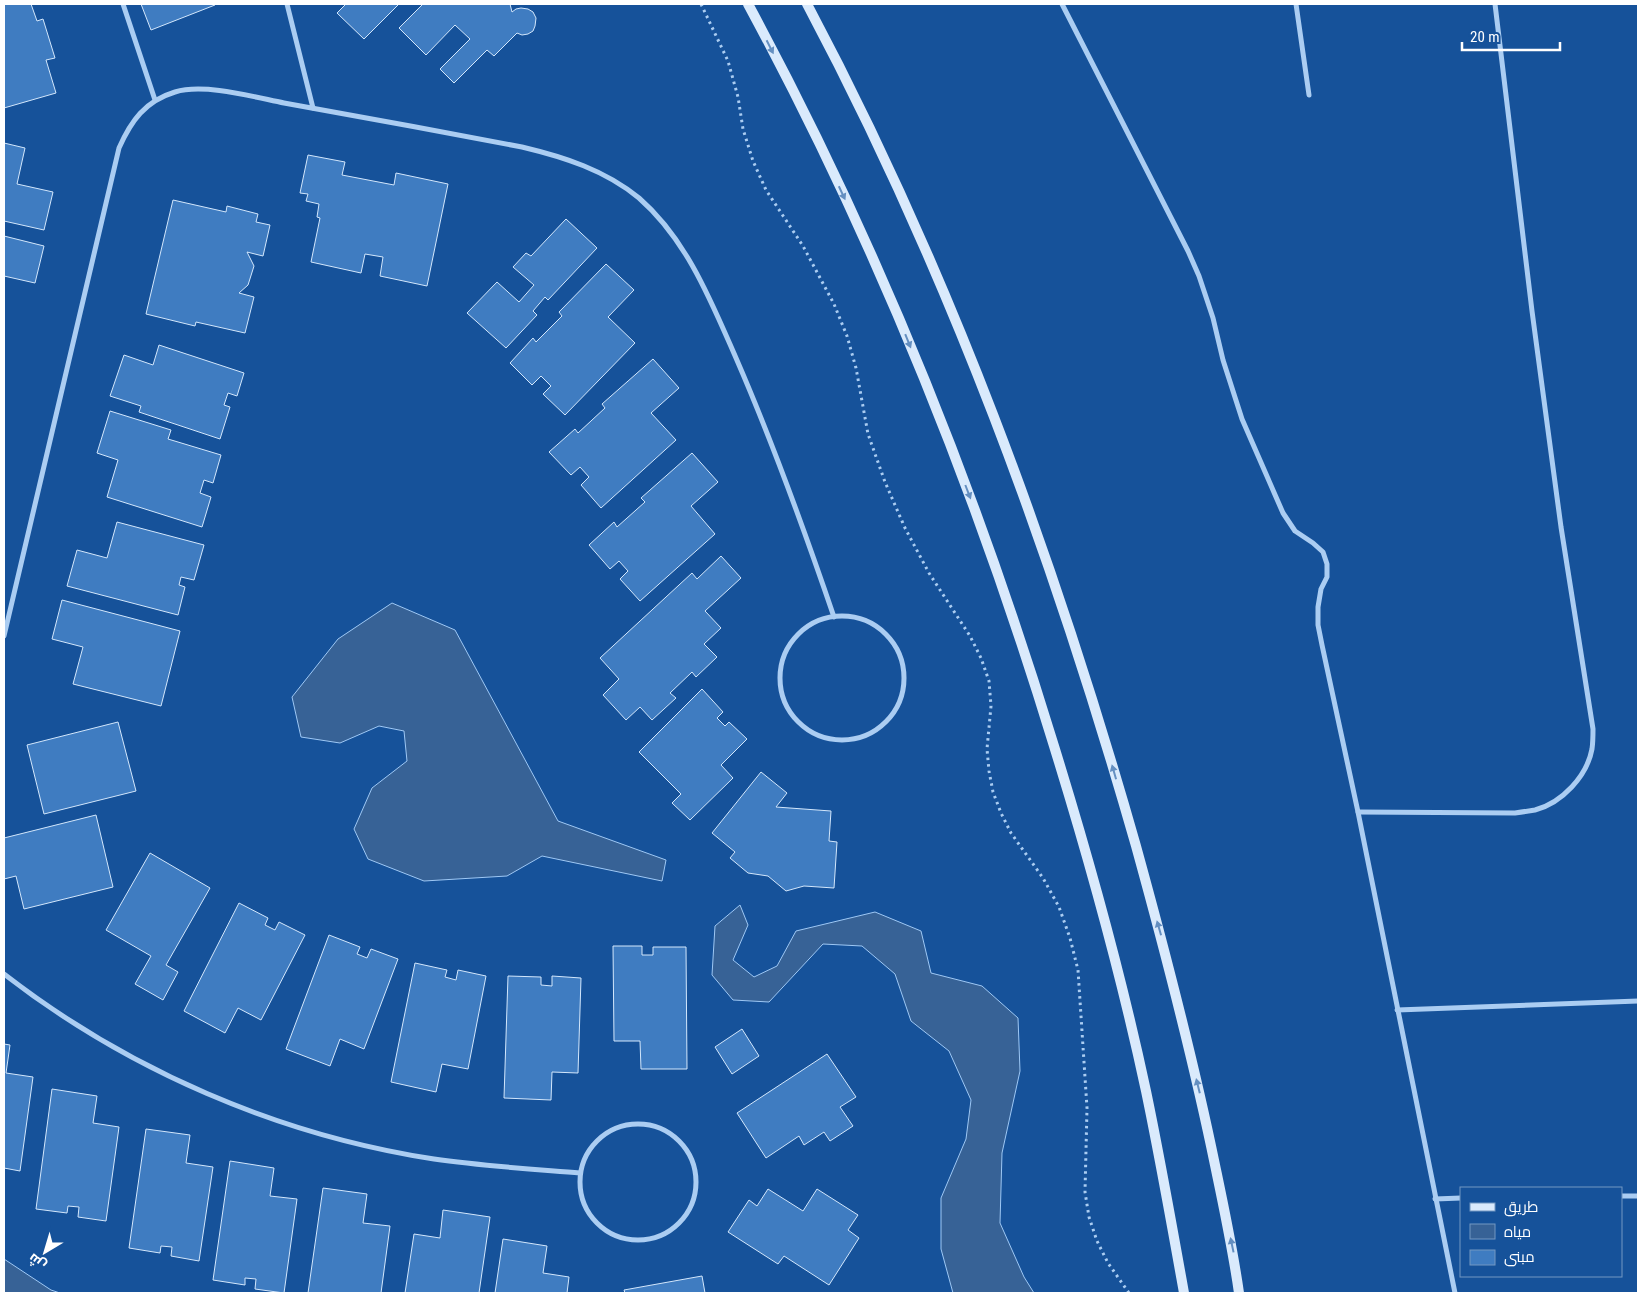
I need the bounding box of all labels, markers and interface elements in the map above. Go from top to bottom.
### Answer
scale bar [1462,20,1560,52]
text: 20 m [1470,28,1500,46]
one-way arrow [766,40,774,54]
one-way arrow [838,186,846,200]
one-way arrow [904,334,912,349]
one-way arrow [965,485,972,500]
one-way arrow [1110,765,1118,780]
one-way arrow [1155,921,1163,936]
one-way arrow [1194,1079,1202,1094]
legend [1460,1187,1622,1277]
text: طريق [1504,1198,1538,1217]
text: مياه [1504,1223,1531,1241]
north arrow [20,1227,70,1277]
one-way arrow [1228,1238,1236,1253]
text: مبنى [1504,1248,1535,1267]
text: ش [25,1250,50,1274]

